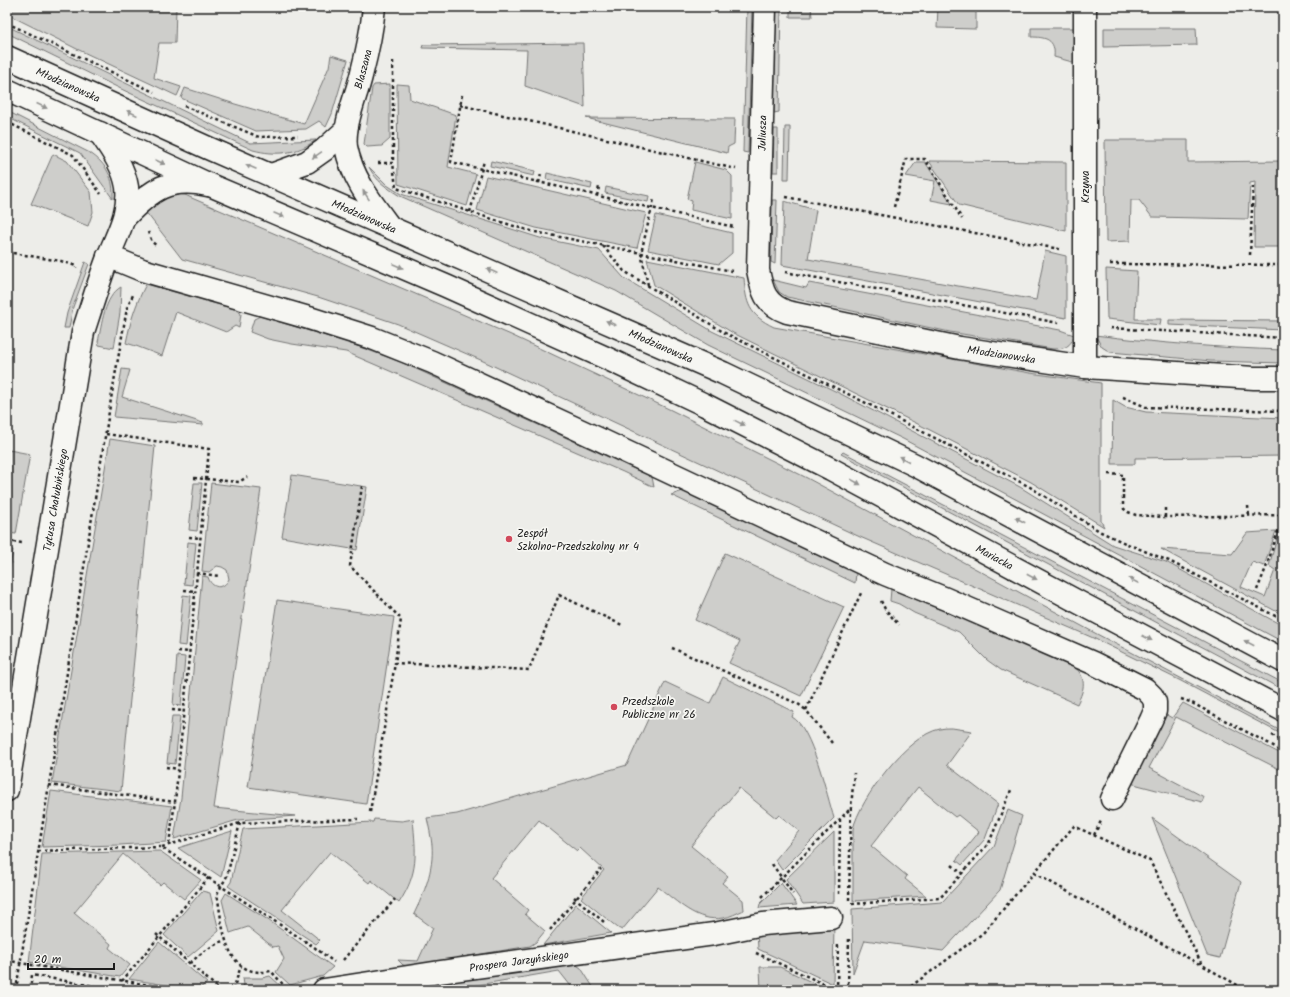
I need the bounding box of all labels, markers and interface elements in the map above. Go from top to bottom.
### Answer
street label: Blaszana [350,47,378,91]
street label: Młodzianowska [32,63,103,108]
one-way arrow [37,103,48,109]
one-way arrow [126,110,138,117]
street label: Juliusza [754,115,772,151]
one-way arrow [311,152,323,159]
one-way arrow [154,159,166,165]
one-way arrow [244,163,256,169]
street label: Krzywa [1077,171,1095,203]
one-way arrow [362,190,370,200]
street label: Młodzianowska [328,195,399,239]
one-way arrow [273,212,285,218]
one-way arrow [393,263,404,269]
one-way arrow [486,268,497,274]
one-way arrow [605,320,616,326]
street label: Młodzianowska [625,325,696,369]
street label: Młodzianowska [966,341,1037,369]
one-way arrow [735,420,746,426]
street label: Tytusa Chałubińskiego [39,447,73,553]
one-way arrow [899,456,910,463]
one-way arrow [850,479,862,486]
one-way arrow [1014,517,1025,523]
place label: Zespół Szkolno-Przedszkolny nr 4 [517,525,639,556]
marker: Zespół Szkolno-Przedszkolny nr 4 [504,534,514,544]
street label: Mariacka [972,540,1016,575]
one-way arrow [1026,574,1038,581]
one-way arrow [1128,578,1140,585]
one-way arrow [1141,635,1153,641]
one-way arrow [1243,640,1254,646]
place label: Przedszkole Publiczne nr 26 [622,693,696,724]
marker: Przedszkole Publiczne nr 26 [609,702,619,712]
scale bar [28,945,114,971]
street label: Prospera Jarzyńskiego [468,946,570,978]
text: 20 m [34,950,62,969]

